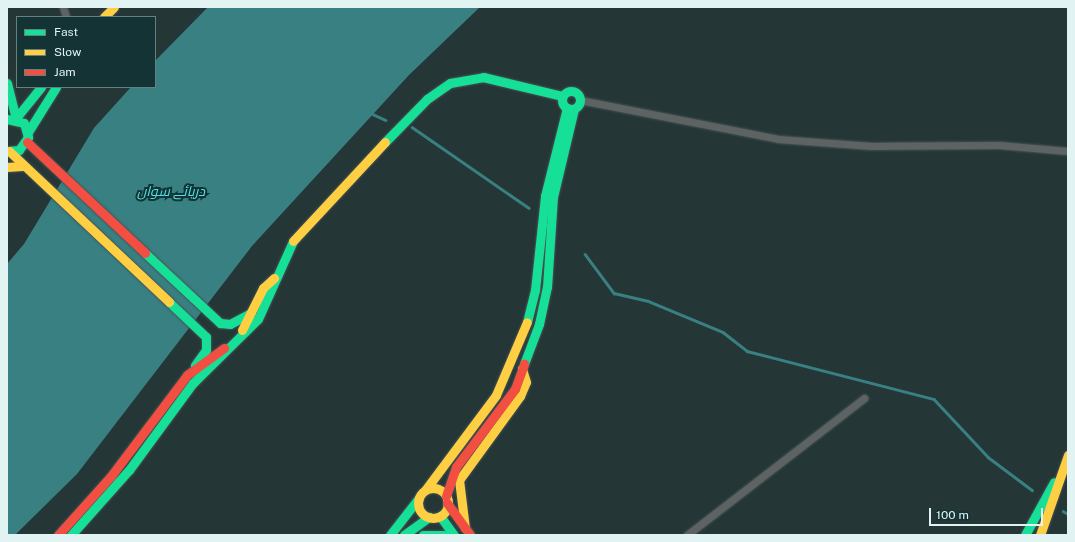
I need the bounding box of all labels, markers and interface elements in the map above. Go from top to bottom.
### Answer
legend [16,16,156,88]
text: Fast [54,25,78,39]
text: Slow [54,45,81,59]
text: Jam [54,65,76,79]
water label: دریائے سواں [137,183,205,199]
scale bar [931,500,1045,526]
text: 100 m [936,508,969,522]

